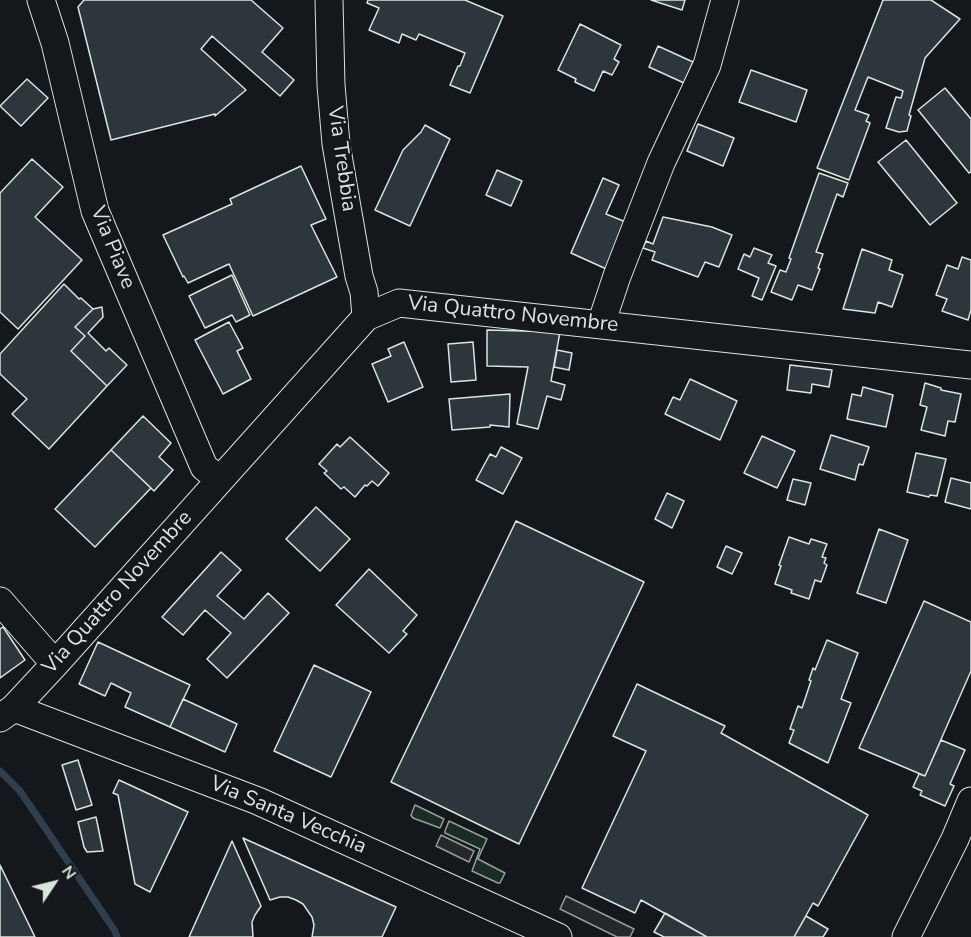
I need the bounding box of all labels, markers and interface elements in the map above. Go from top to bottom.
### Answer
street label: Via Trebbia [321,105,361,213]
street label: Via Piave [84,203,140,293]
street label: Via Quattro Novembre [407,291,619,339]
street label: Via Quattro Novembre [38,506,198,680]
street label: Via Santa Vecchia [206,772,370,860]
north arrow [24,853,84,913]
text: N [56,861,81,884]

